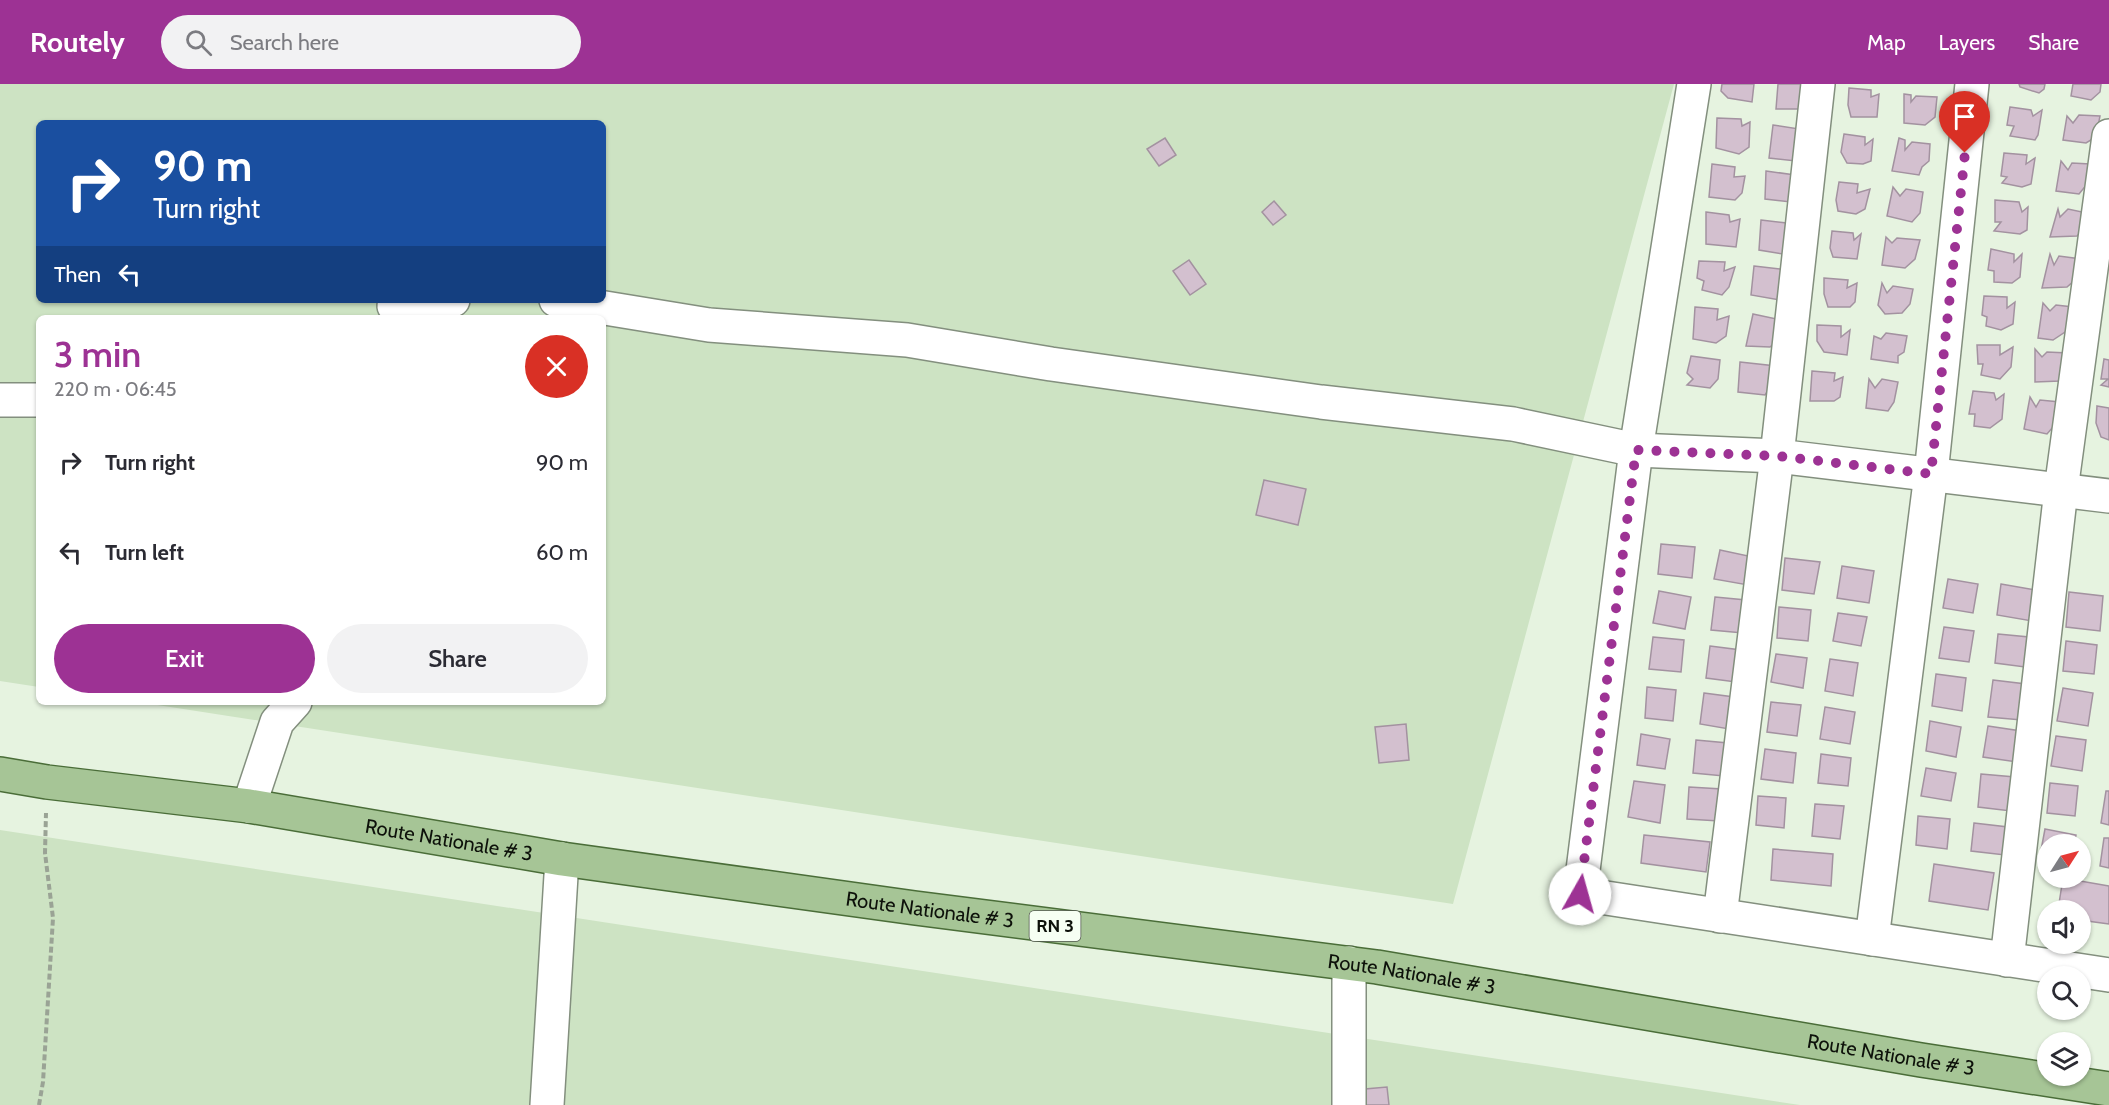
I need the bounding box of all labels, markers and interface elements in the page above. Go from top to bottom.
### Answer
search box [161,15,581,69]
text: Routely [30,25,125,59]
icon: search [182,26,215,59]
text: Search here [230,29,339,56]
text: Map [1867,30,1906,55]
text: Layers [1939,30,1995,55]
text: Share [2028,30,2079,55]
pin [1939,91,1990,153]
icon: arrive [1948,100,1981,133]
text: 90 m [153,140,252,192]
icon: right [54,144,132,222]
text: Turn right [153,192,260,225]
icon: left [113,258,146,291]
text: Then [54,261,101,288]
text: 3 min [54,332,141,376]
button: close [525,335,588,398]
text: 220 m · 06:45 [54,377,177,401]
icon: right [54,446,87,479]
text: Turn right [105,449,195,476]
text: 90 m [536,449,588,476]
icon: left [54,536,87,569]
text: Turn left [105,539,184,566]
text: 60 m [536,539,588,566]
button: Exit [54,624,315,693]
button: Share [327,624,588,693]
street label: Route Nationale # 3 [363,814,535,866]
north arrow [2037,834,2091,888]
map controls [2037,834,2091,1086]
position arrow [1548,862,1612,926]
street label: Route Nationale # 3 [844,887,1016,933]
button: sound [2037,900,2091,954]
road number: RN 3 [1030,911,1080,941]
street label: Route Nationale # 3 [1326,949,1497,999]
button: search [2037,966,2091,1020]
street label: Route Nationale # 3 [1805,1029,1976,1080]
button: layers [2037,1032,2091,1086]

